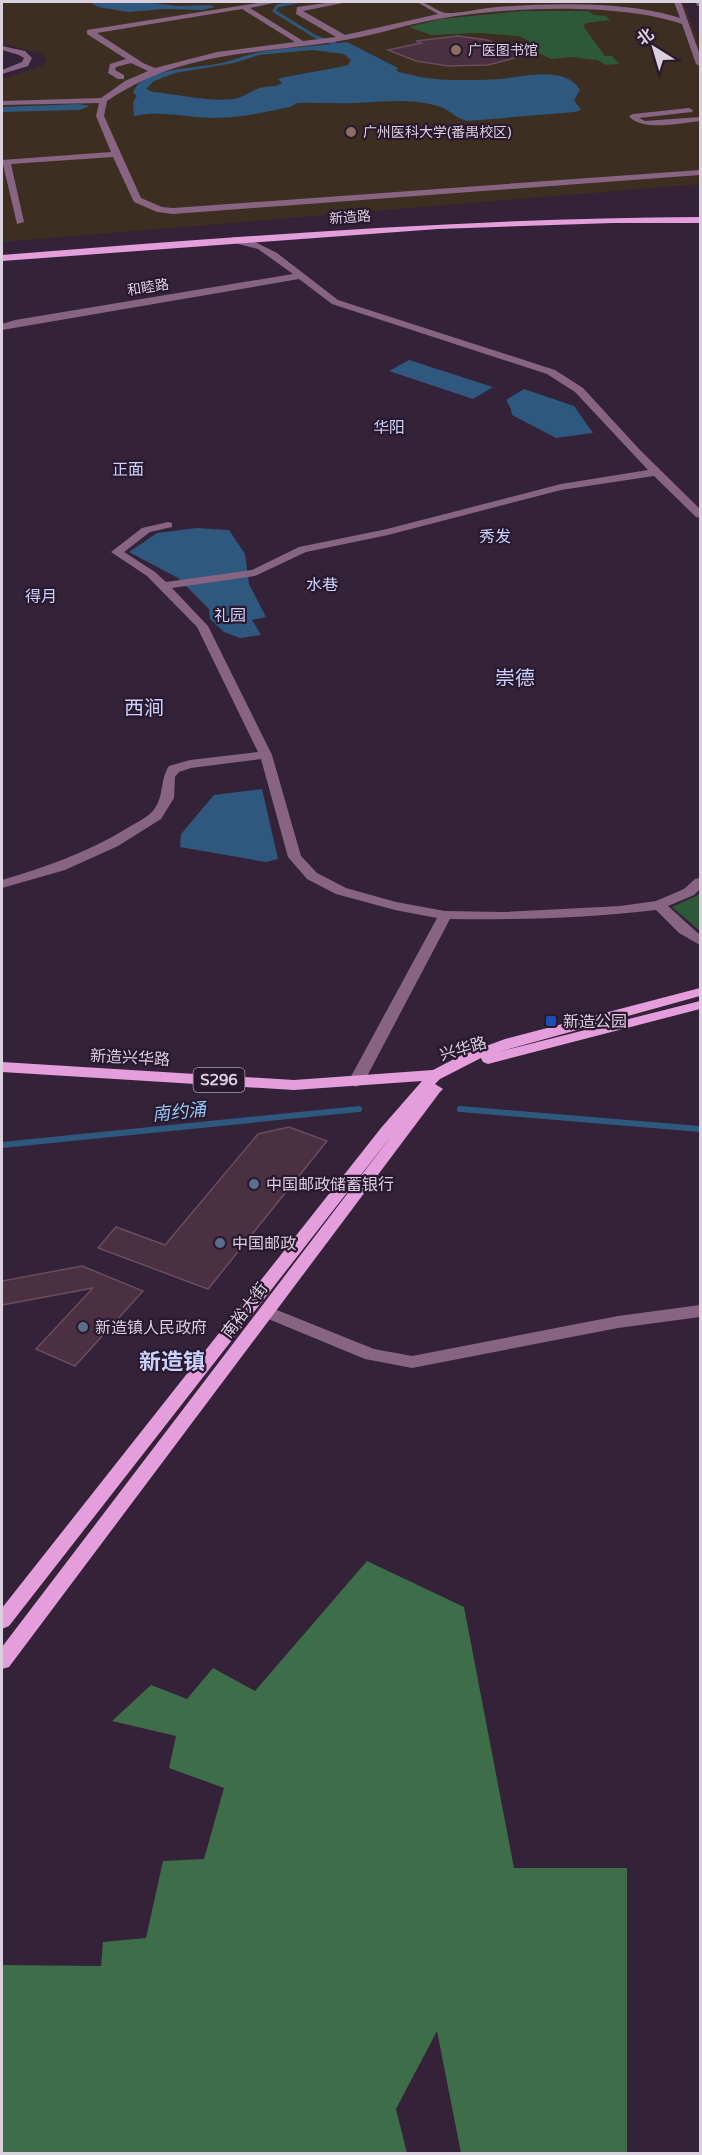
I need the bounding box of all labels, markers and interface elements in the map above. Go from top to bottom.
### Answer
north arrow [624,18,684,78]
text: 北 [633,24,658,50]
place label: 广医图书馆 [468,42,538,59]
marker: 广医图书馆 [449,43,463,57]
place label: 广州医科大学(番禺校区) [363,124,512,141]
marker: 广州医科大学(番禺校区) [344,125,358,139]
street label: 新造路 [328,208,372,227]
street label: 和睦路 [126,276,170,299]
district label: 华阳 [373,418,405,438]
district label: 正面 [112,460,144,480]
district label: 秀发 [479,527,511,547]
district label: 水巷 [306,575,338,595]
district label: 得月 [25,587,57,607]
district label: 礼园 [214,606,246,626]
district label: 崇德 [495,667,535,691]
district label: 西涧 [124,697,164,721]
place label: 新造公园 [563,1012,627,1032]
marker: 新造公园 [544,1014,558,1028]
street label: 兴华路 [437,1033,489,1065]
street label: 新造兴华路 [89,1046,170,1070]
road number: S296 [194,1068,244,1092]
water label: 南约涌 [151,1098,209,1126]
place label: 中国邮政储蓄银行 [266,1175,394,1195]
marker: 中国邮政储蓄银行 [247,1177,261,1191]
place label: 中国邮政 [232,1234,296,1254]
marker: 中国邮政 [213,1236,227,1250]
street label: 南裕大街 [218,1279,272,1342]
place label: 新造镇人民政府 [95,1318,207,1338]
marker: 新造镇人民政府 [76,1320,90,1334]
district label: 新造镇 [139,1349,205,1375]

